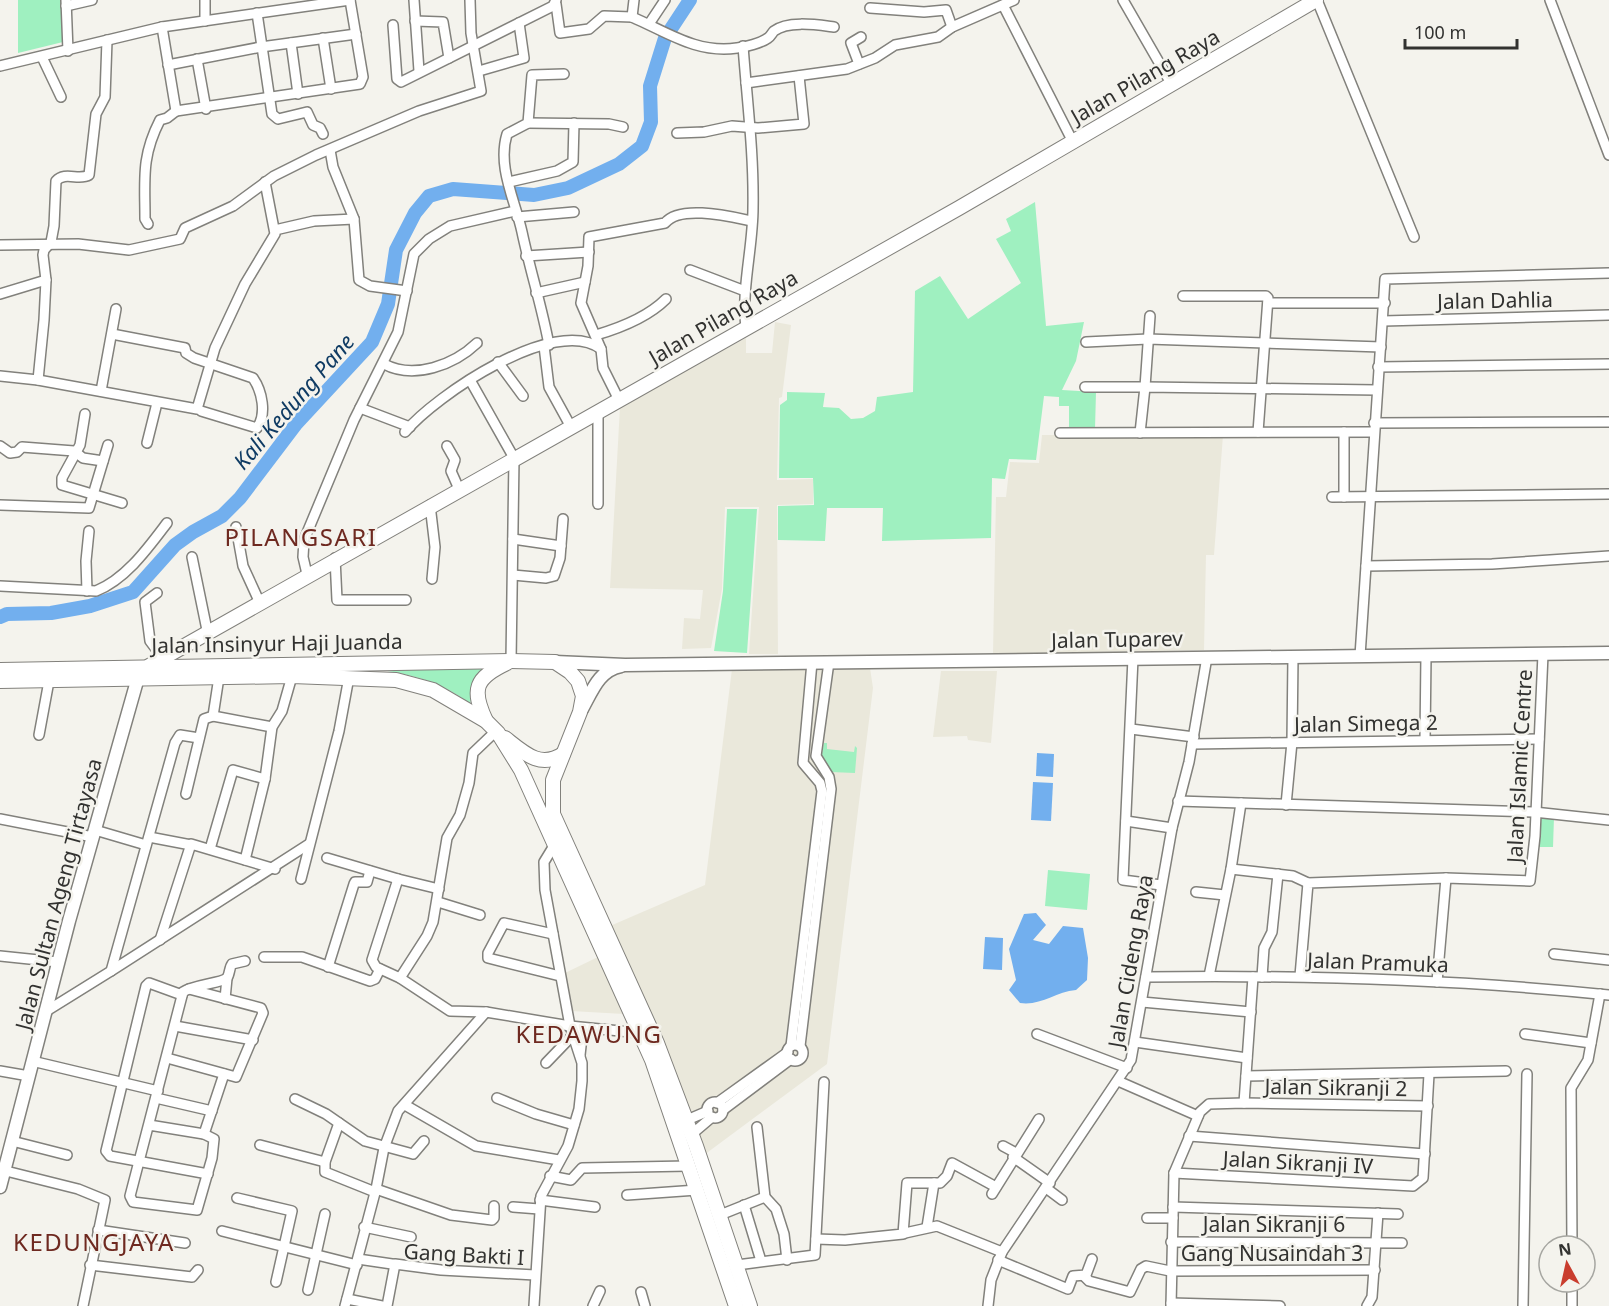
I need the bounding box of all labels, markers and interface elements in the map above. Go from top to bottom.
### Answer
scale bar [1405,12,1518,50]
text: 100 m [1414,20,1466,44]
street label: Jalan Pilang Raya [1064,22,1224,131]
street label: Jalan Pilang Raya [642,263,802,372]
street label: Jalan Dahlia [1435,285,1553,315]
water label: Kali Kedung Pane [226,327,360,475]
district label: PILANGSARI [225,520,377,553]
street label: Jalan Tuparev [1049,624,1183,654]
street label: Jalan Insinyur Haji Juanda [149,627,403,659]
street label: Jalan Islamic Centre [1500,668,1538,866]
street label: Jalan Simega 2 [1292,708,1438,738]
street label: Jalan Sultan Ageng Tirtayasa [8,755,108,1035]
street label: Jalan Cideng Raya [1101,872,1159,1052]
street label: Jalan Pramuka [1305,945,1449,978]
district label: KEDAWUNG [515,1017,663,1050]
street label: Jalan Sikranji 2 [1262,1072,1408,1102]
street label: Jalan Sikranji IV [1220,1144,1374,1180]
street label: Jalan Sikranji 6 [1201,1210,1345,1238]
district label: KEDUNGJAYA [13,1225,175,1258]
north arrow [1537,1234,1597,1294]
street label: Gang Bakti I [403,1237,525,1271]
text: N [1557,1237,1573,1261]
street label: Gang Nusaindah 3 [1181,1239,1363,1267]

